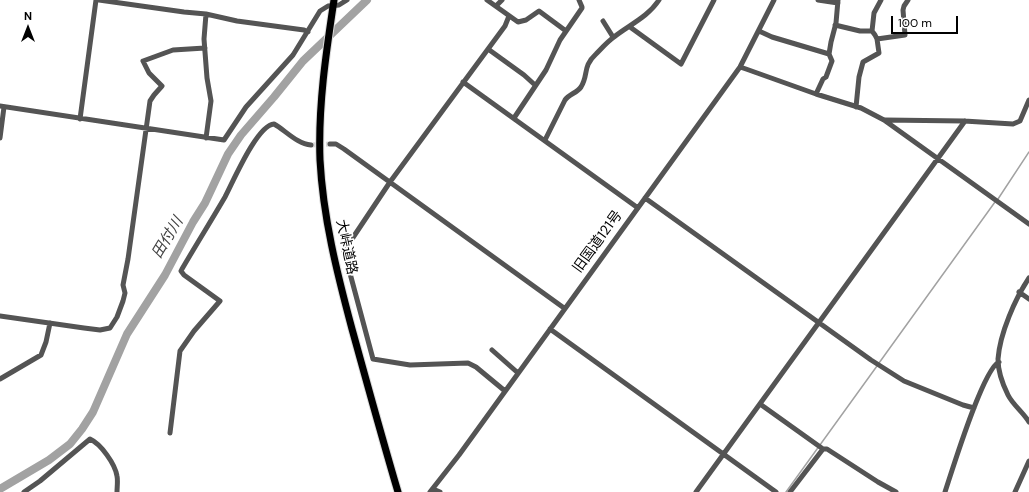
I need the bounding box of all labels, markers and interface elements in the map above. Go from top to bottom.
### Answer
north arrow [8,8,48,48]
scale bar [893,8,960,34]
text: N [24,9,32,23]
text: 100 m [898,15,932,31]
street label: 旧国道121号 [570,208,626,276]
water label: 田付川 [149,214,187,262]
street label: 大峠道路 [332,218,360,276]

